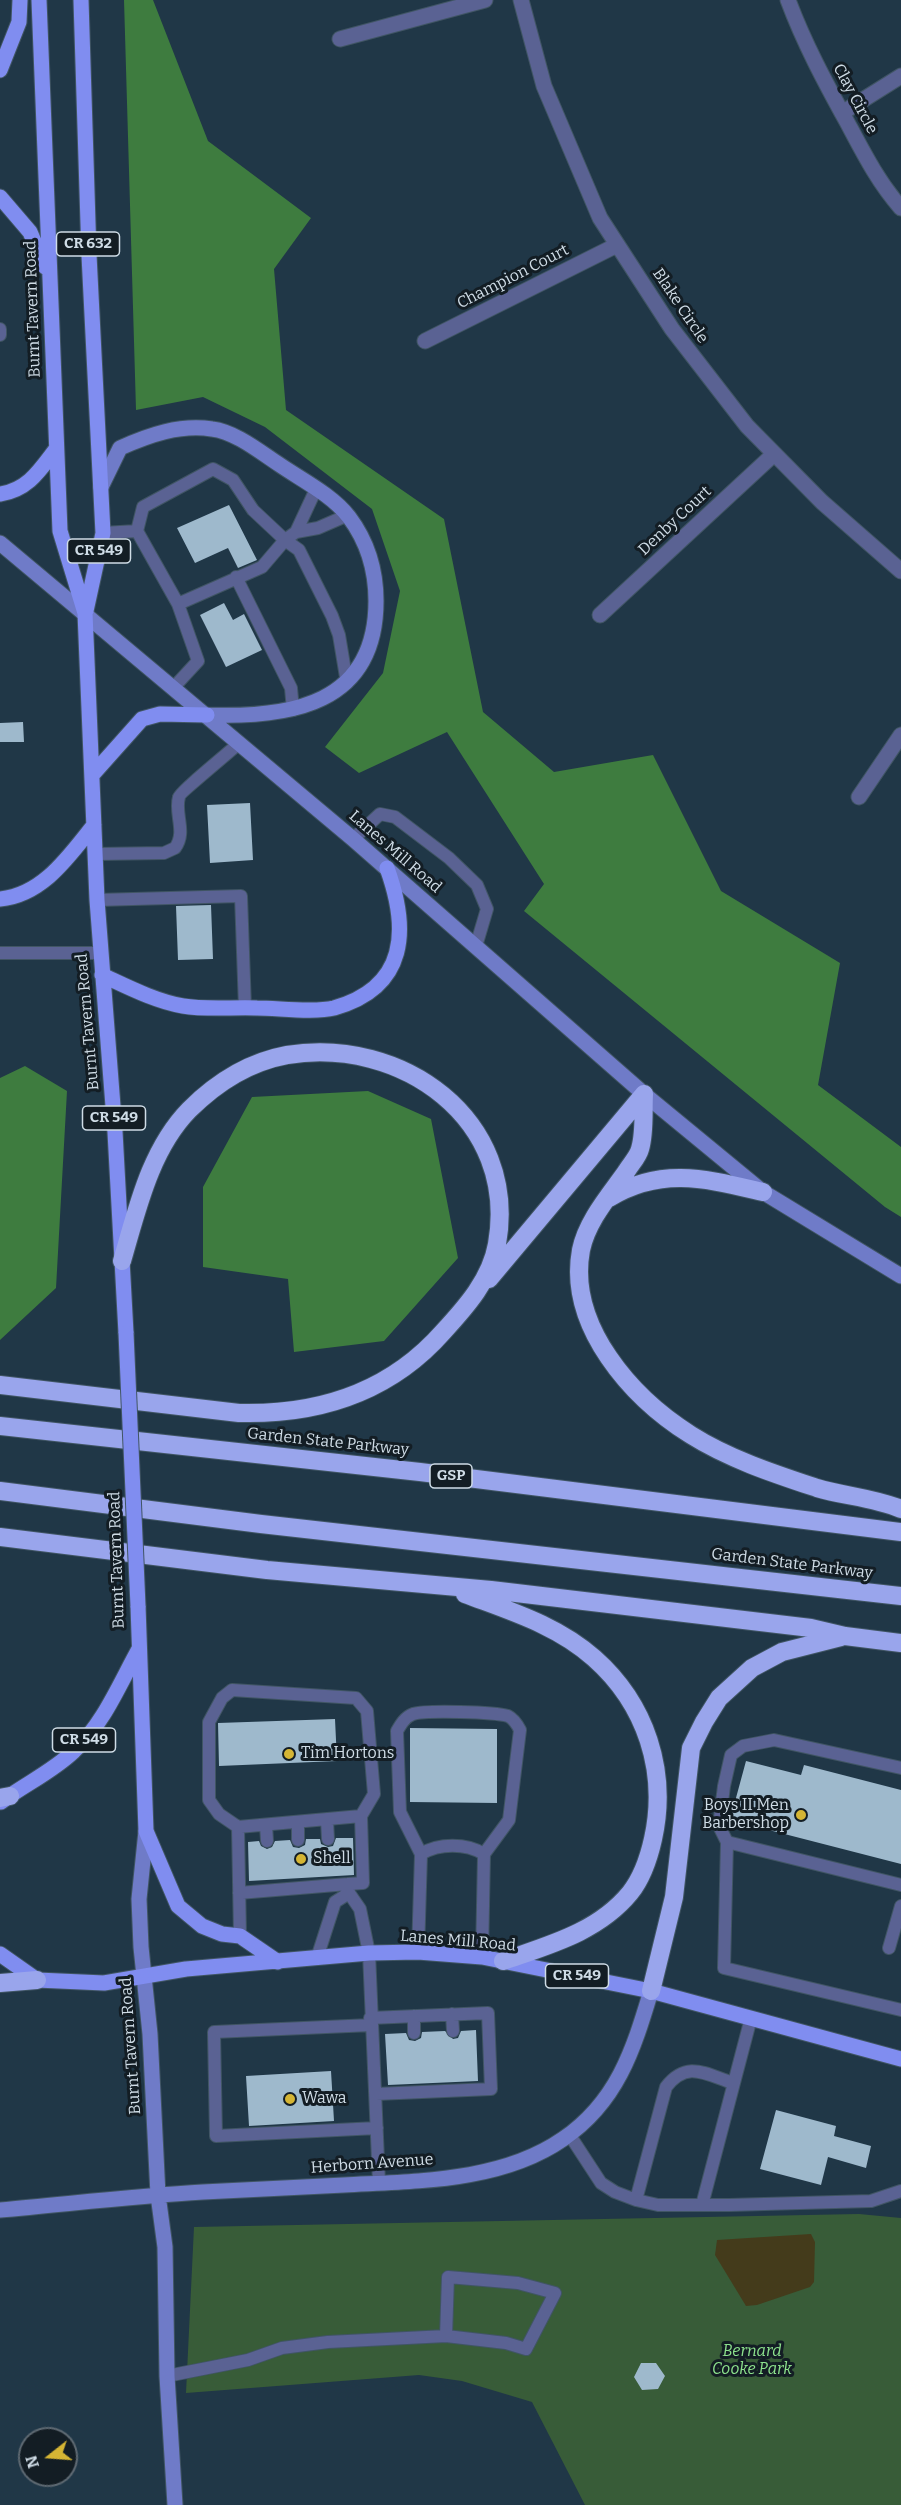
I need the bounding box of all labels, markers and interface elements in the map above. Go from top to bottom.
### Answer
street label: Clay Circle [828,61,882,137]
road number: CR 632 [56,232,119,256]
street label: Burnt Tavern Road [21,240,45,378]
street label: Champion Court [454,241,572,313]
street label: Blake Circle [648,265,712,347]
street label: Denby Court [635,482,715,560]
road number: CR 549 [68,539,130,563]
street label: Lanes Mill Road [345,807,445,897]
street label: Burnt Tavern Road [72,953,104,1091]
road number: CR 549 [82,1106,146,1130]
street label: Garden State Parkway [246,1424,410,1460]
road number: GSP [430,1464,472,1488]
street label: Burnt Tavern Road [105,1491,129,1629]
street label: Garden State Parkway [710,1545,874,1583]
road number: CR 549 [52,1728,116,1752]
place label: Tim Hortons [301,1744,395,1764]
marker: Tim Hortons [282,1747,296,1761]
place label: Boys II Men Barbershop [702,1796,789,1834]
marker: Boys II Men Barbershop [794,1808,808,1822]
place label: Shell [313,1849,351,1869]
marker: Shell [294,1852,308,1866]
street label: Lanes Mill Road [399,1926,517,1956]
road number: CR 549 [546,1964,608,1988]
street label: Burnt Tavern Road [117,1977,145,2115]
place label: Wawa [302,2089,347,2109]
marker: Wawa [283,2092,297,2106]
street label: Herborn Avenue [310,2150,434,2178]
park label: Bernard Cooke Park [712,2342,792,2380]
north arrow [18,2427,78,2487]
text: N [21,2453,43,2471]

